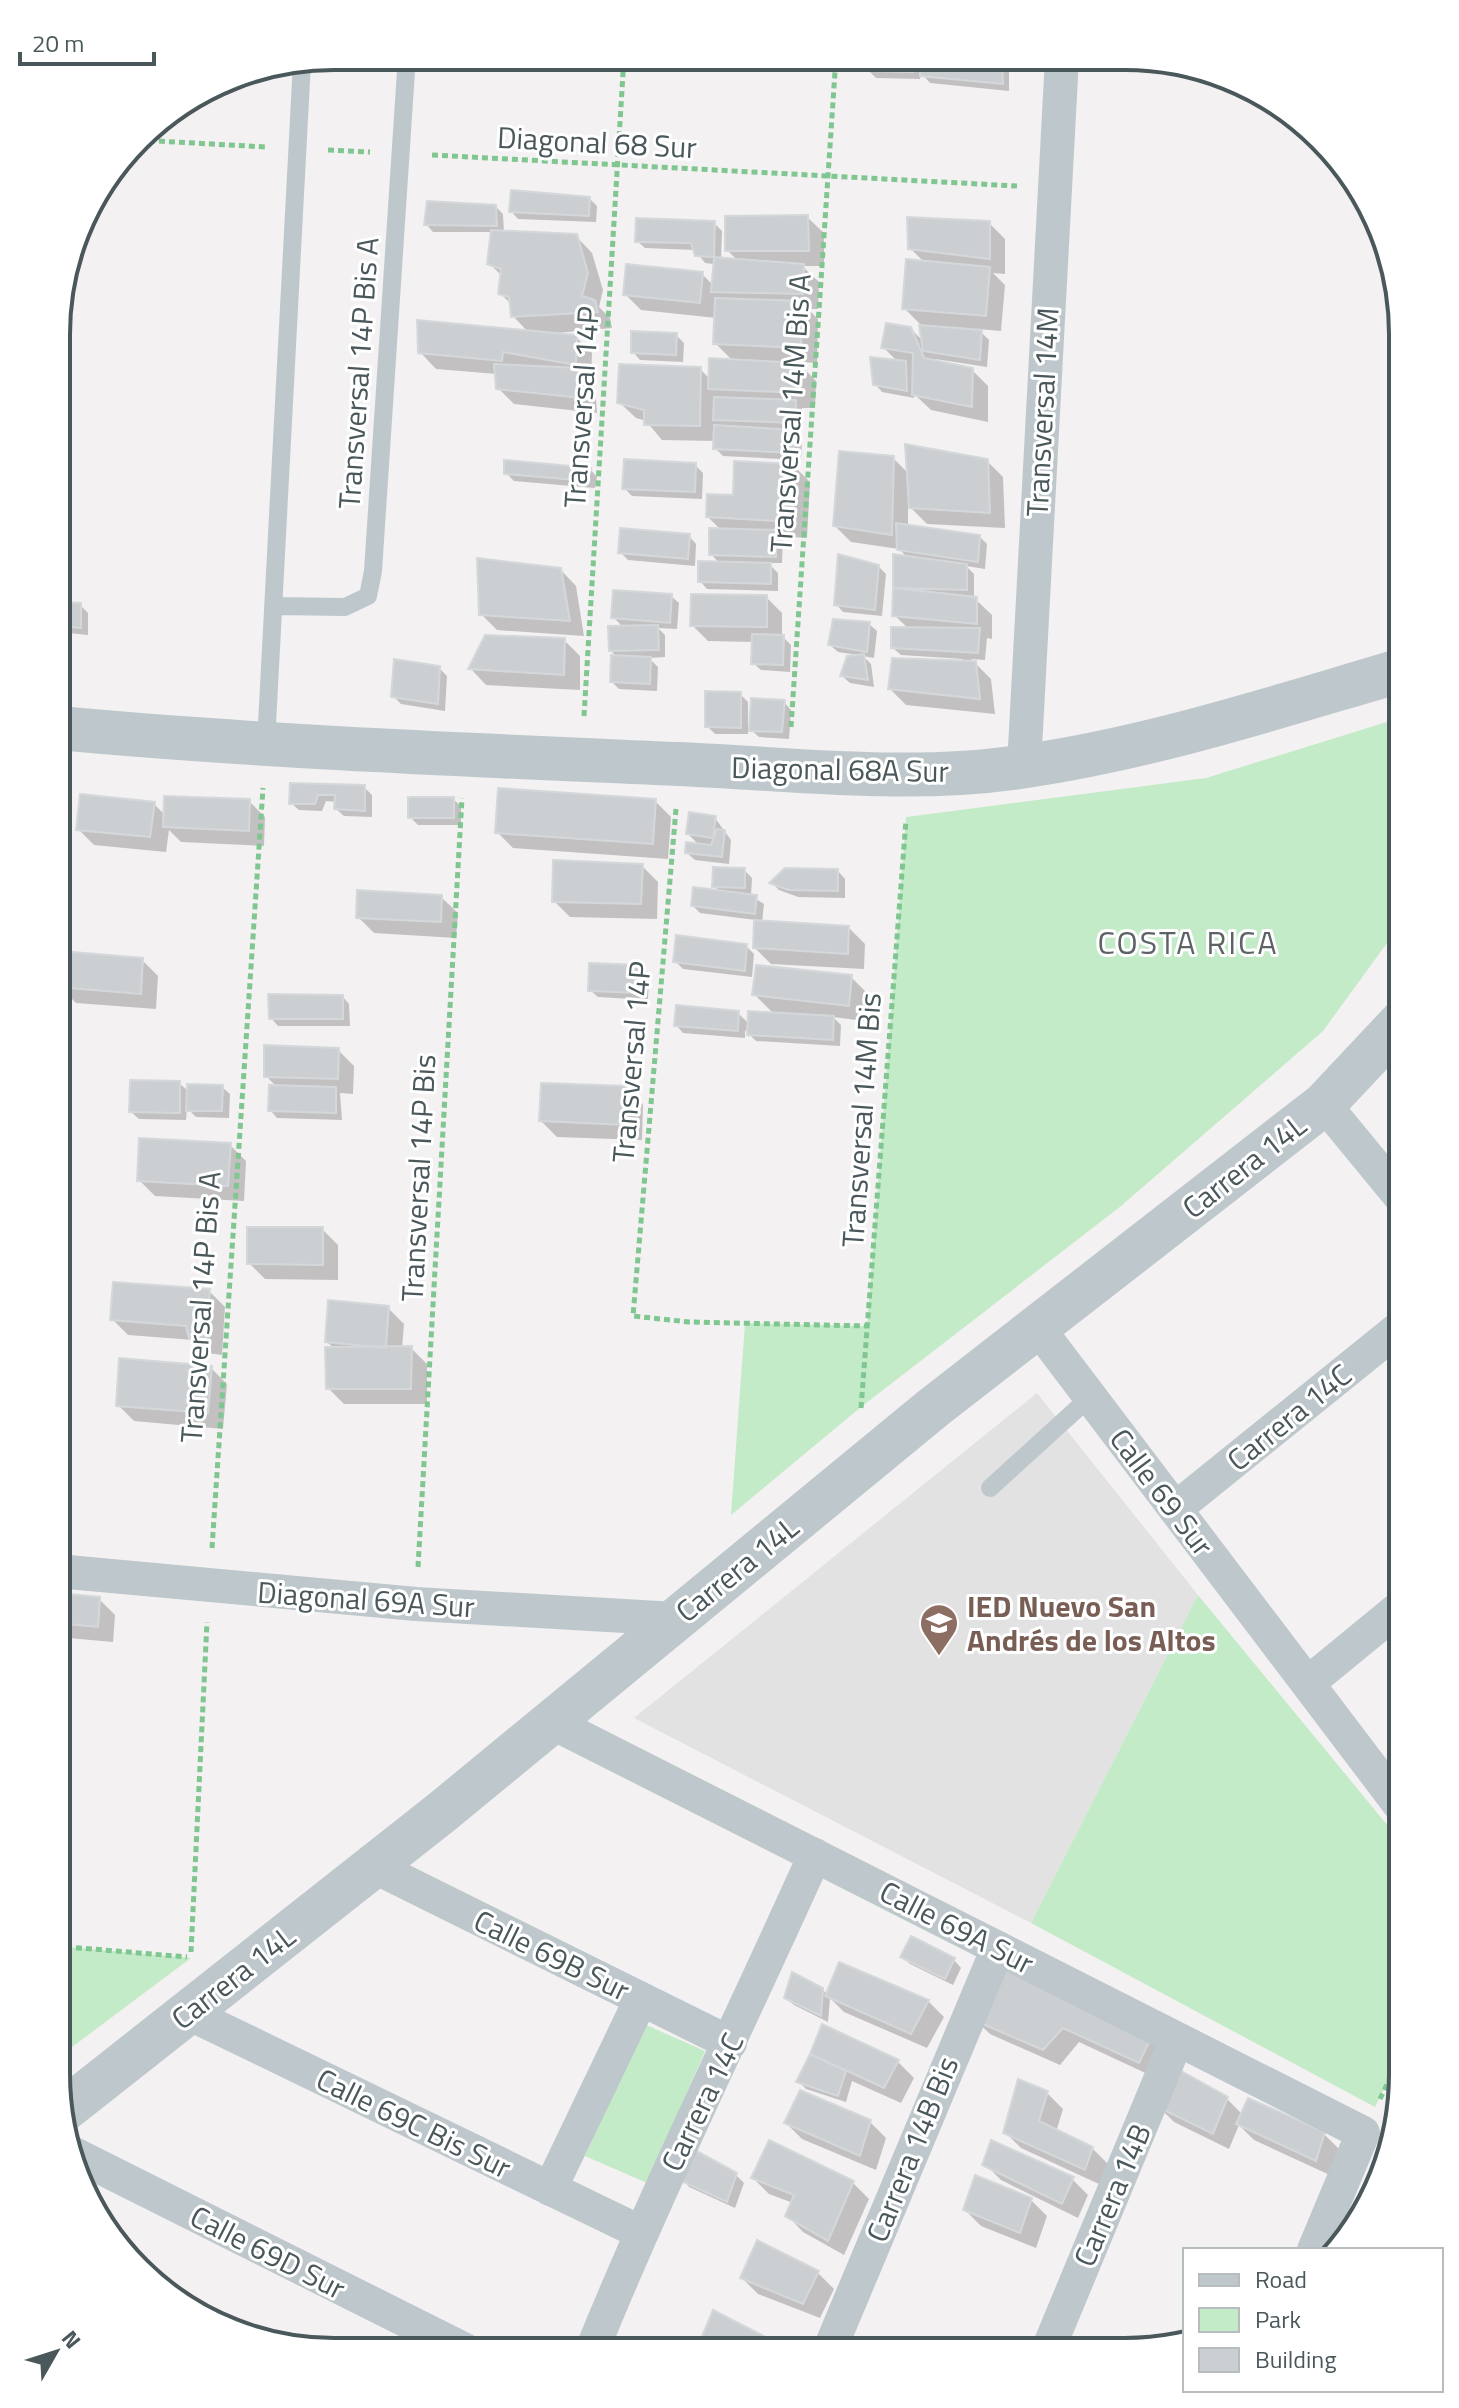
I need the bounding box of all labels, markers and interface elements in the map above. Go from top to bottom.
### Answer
scale bar [20,16,154,66]
text: 20 m [32,25,84,61]
street label: Diagonal 68 Sur [496,114,698,170]
street label: Transversal 14P Bis A [326,236,390,510]
street label: Transversal 14M Bis A [757,272,823,554]
street label: Transversal 14P [551,305,611,509]
street label: Transversal 14M [1014,306,1070,518]
street label: Diagonal 68A Sur [731,744,949,794]
district label: COSTA RICA [1097,918,1279,966]
street label: Transversal 14P [599,959,663,1165]
street label: Transversal 14M Bis [829,991,893,1249]
street label: Transversal 14P Bis [389,1053,447,1303]
street label: Carrera 14L [1172,1103,1316,1229]
street label: Transversal 14P Bis A [168,1170,232,1444]
street label: Carrera 14C [1217,1352,1361,1482]
street label: Calle 69 Sur [1099,1418,1225,1566]
street label: Carrera 14L [665,1505,809,1633]
street label: Diagonal 69A Sur [256,1568,476,1630]
place label: IED Nuevo San Andrés de los Altos [967,1583,1216,1663]
school or university icon: IED Nuevo San Andrés de los Altos [918,1602,960,1657]
street label: Calle 69A Sur [872,1868,1042,1986]
street label: Calle 69B Sur [466,1897,638,2013]
street label: Carrera 14L [161,1914,305,2040]
street label: Carrera 14C [649,2025,755,2179]
street label: Carrera 14B Bis [854,2049,970,2249]
street label: Calle 69C Bis Sur [309,2056,519,2190]
street label: Carrera 14B [1061,2116,1163,2274]
street label: Calle 69D Sur [182,2193,354,2311]
legend [1183,2248,1443,2392]
text: Road [1255,2261,1307,2297]
text: Park [1255,2301,1301,2337]
north arrow [16,2312,96,2392]
text: N [54,2323,90,2356]
text: Building [1255,2341,1337,2377]

